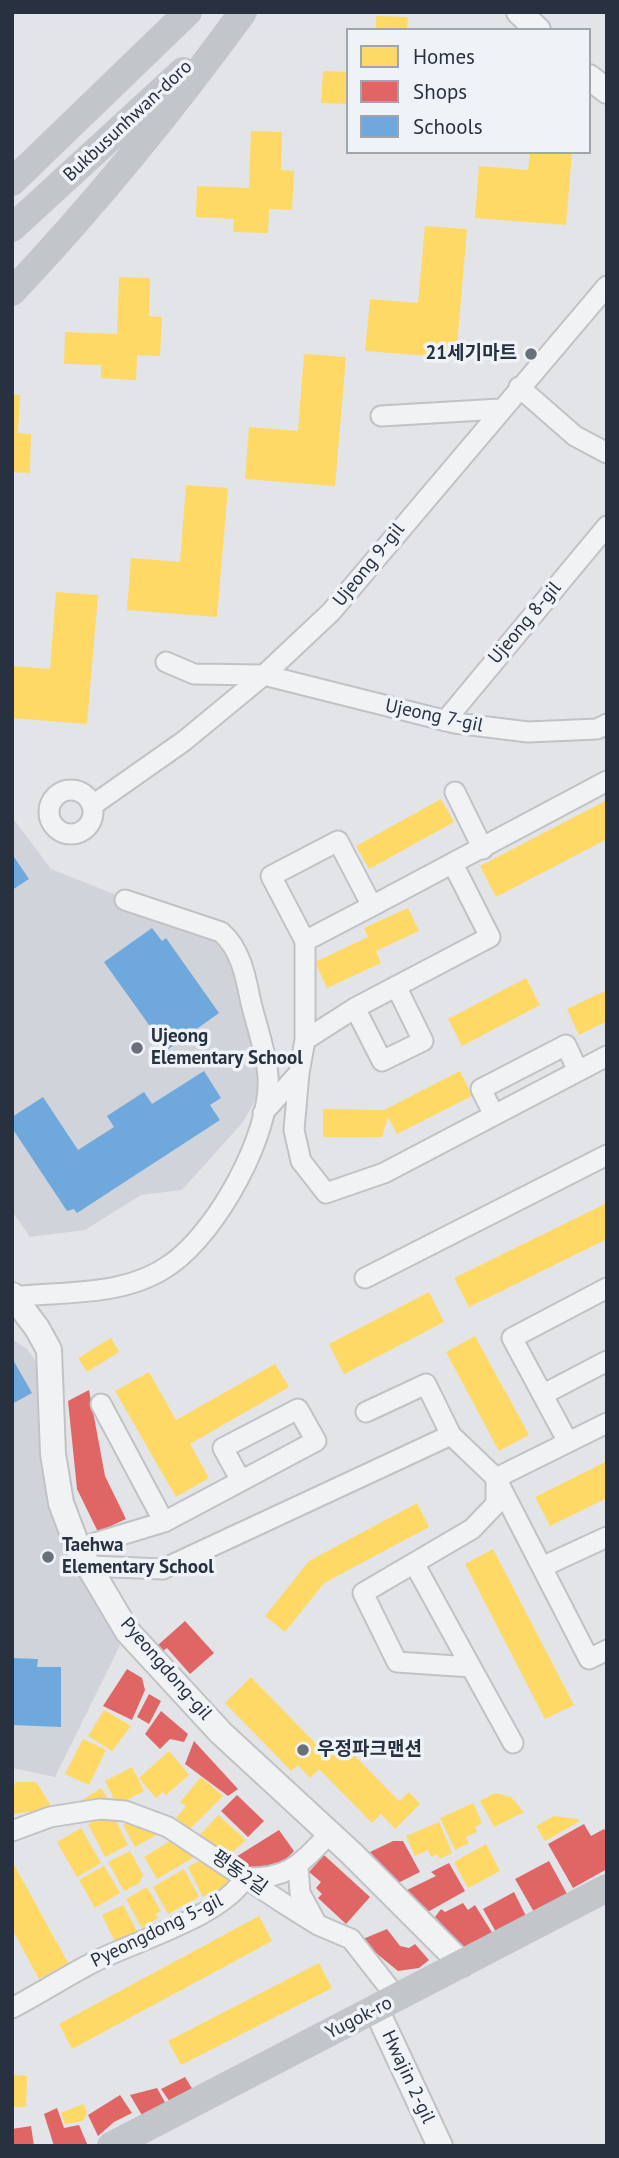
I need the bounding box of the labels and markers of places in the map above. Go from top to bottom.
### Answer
place label: 21세기마트 [426,343,517,365]
marker: 21세기마트 [523,346,539,362]
place label: Ujeong Elementary School [151,1026,303,1070]
marker: Ujeong Elementary School [129,1040,145,1056]
place label: Taehwa Elementary School [62,1535,214,1579]
marker: Taehwa Elementary School [40,1549,56,1565]
place label: 우정파크맨션 [317,1739,422,1761]
marker: 우정파크맨션 [295,1742,311,1758]

